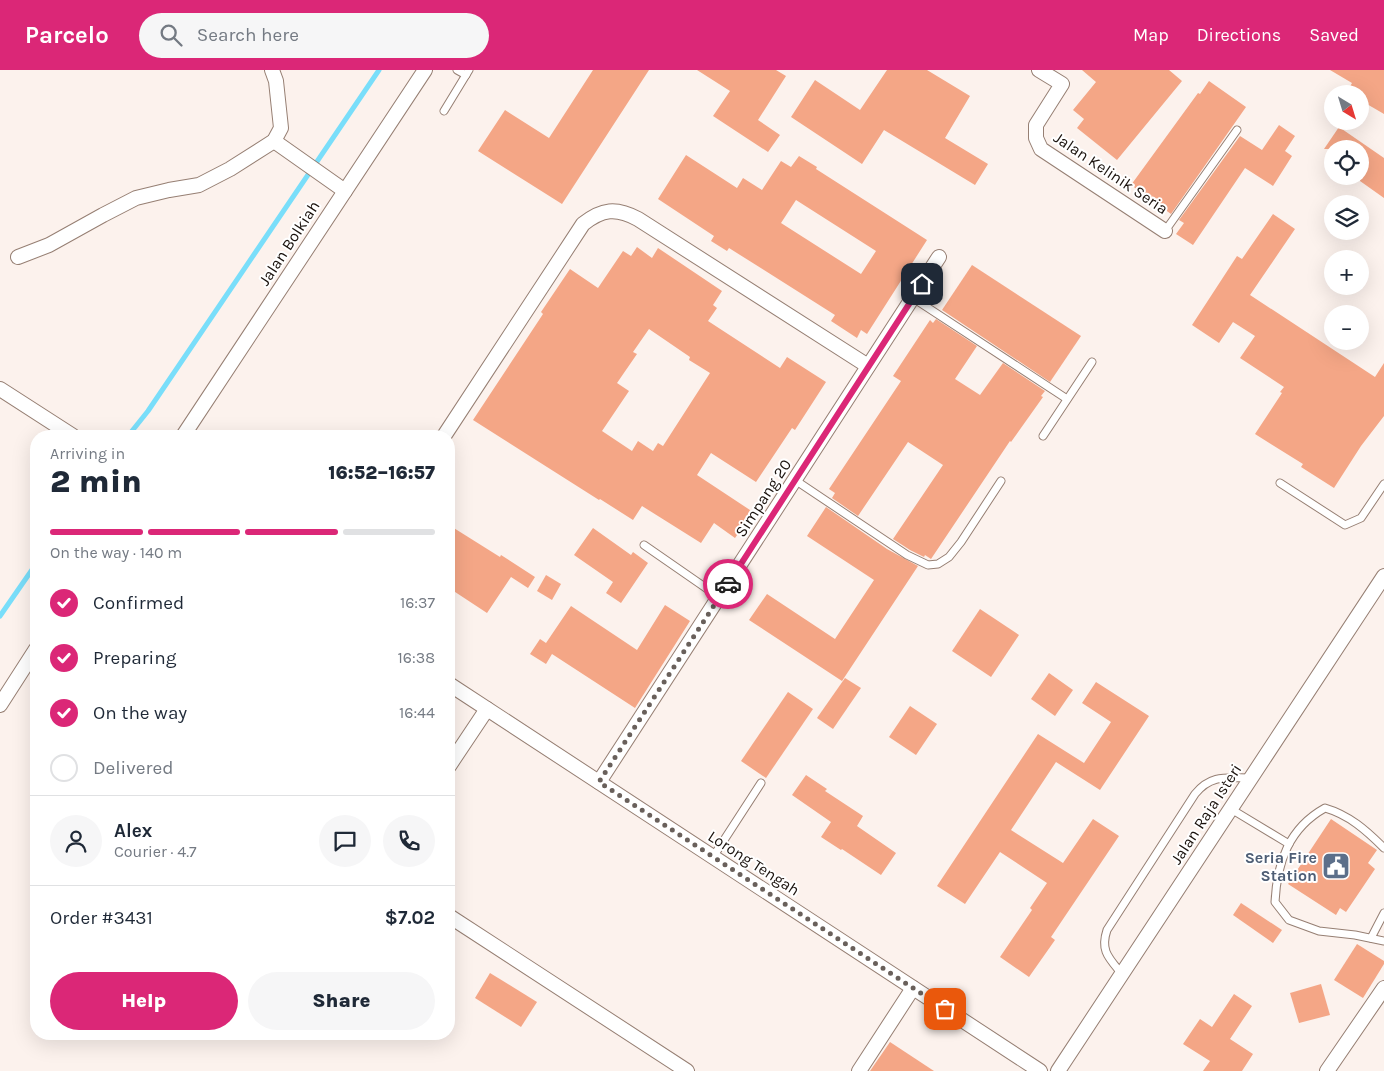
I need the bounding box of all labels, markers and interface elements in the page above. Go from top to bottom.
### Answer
search box [139,13,489,58]
text: Parcelo [25,21,109,49]
icon: search [157,21,185,49]
text: Search here [197,24,299,46]
text: Map [1133,24,1169,46]
text: Directions [1197,24,1281,46]
text: Saved [1309,24,1359,46]
north arrow [1324,85,1369,130]
map controls [1324,85,1369,350]
street label: Jalan Kelinik Seria [1050,128,1172,218]
button: locate [1324,140,1369,185]
button: layers [1324,195,1369,240]
street label: Jalan Bolkiah [254,197,324,289]
button: + [1324,250,1369,295]
pin [901,263,943,305]
icon: home [908,270,936,298]
button: − [1324,305,1369,350]
text: Arriving in [50,444,125,463]
street label: Simpang 20 [731,456,795,540]
text: 16:52–16:57 [328,462,435,484]
text: 2 min [50,463,142,500]
text: On the way · 140 m [50,543,182,562]
courier [703,559,753,609]
icon: car [714,570,742,598]
icon: check [50,589,78,617]
text: Confirmed [93,592,184,614]
text: 16:37 [400,593,435,612]
icon: check [50,644,78,672]
text: Preparing [93,647,176,669]
text: 16:38 [398,648,435,667]
icon: check [50,699,78,727]
text: On the way [93,702,187,724]
text: 16:44 [399,703,435,722]
text: Delivered [93,757,173,779]
street label: Jalan Raja Isteri [1166,760,1246,868]
button: person [50,815,102,867]
button: chat [319,815,371,867]
button: phone [383,815,435,867]
text: Alex [114,820,152,842]
street label: Lorong Tengah [705,826,803,900]
text: Courier · 4.7 [114,842,197,861]
place label: Seria Fire Station [1245,848,1317,885]
public building icon: Seria Fire Station [1321,851,1351,881]
text: Order #3431 [50,907,153,929]
text: $7.02 [385,907,435,929]
button: Help [50,972,238,1030]
button: Share [248,972,435,1030]
pin [924,988,966,1030]
icon: bag [931,995,959,1023]

